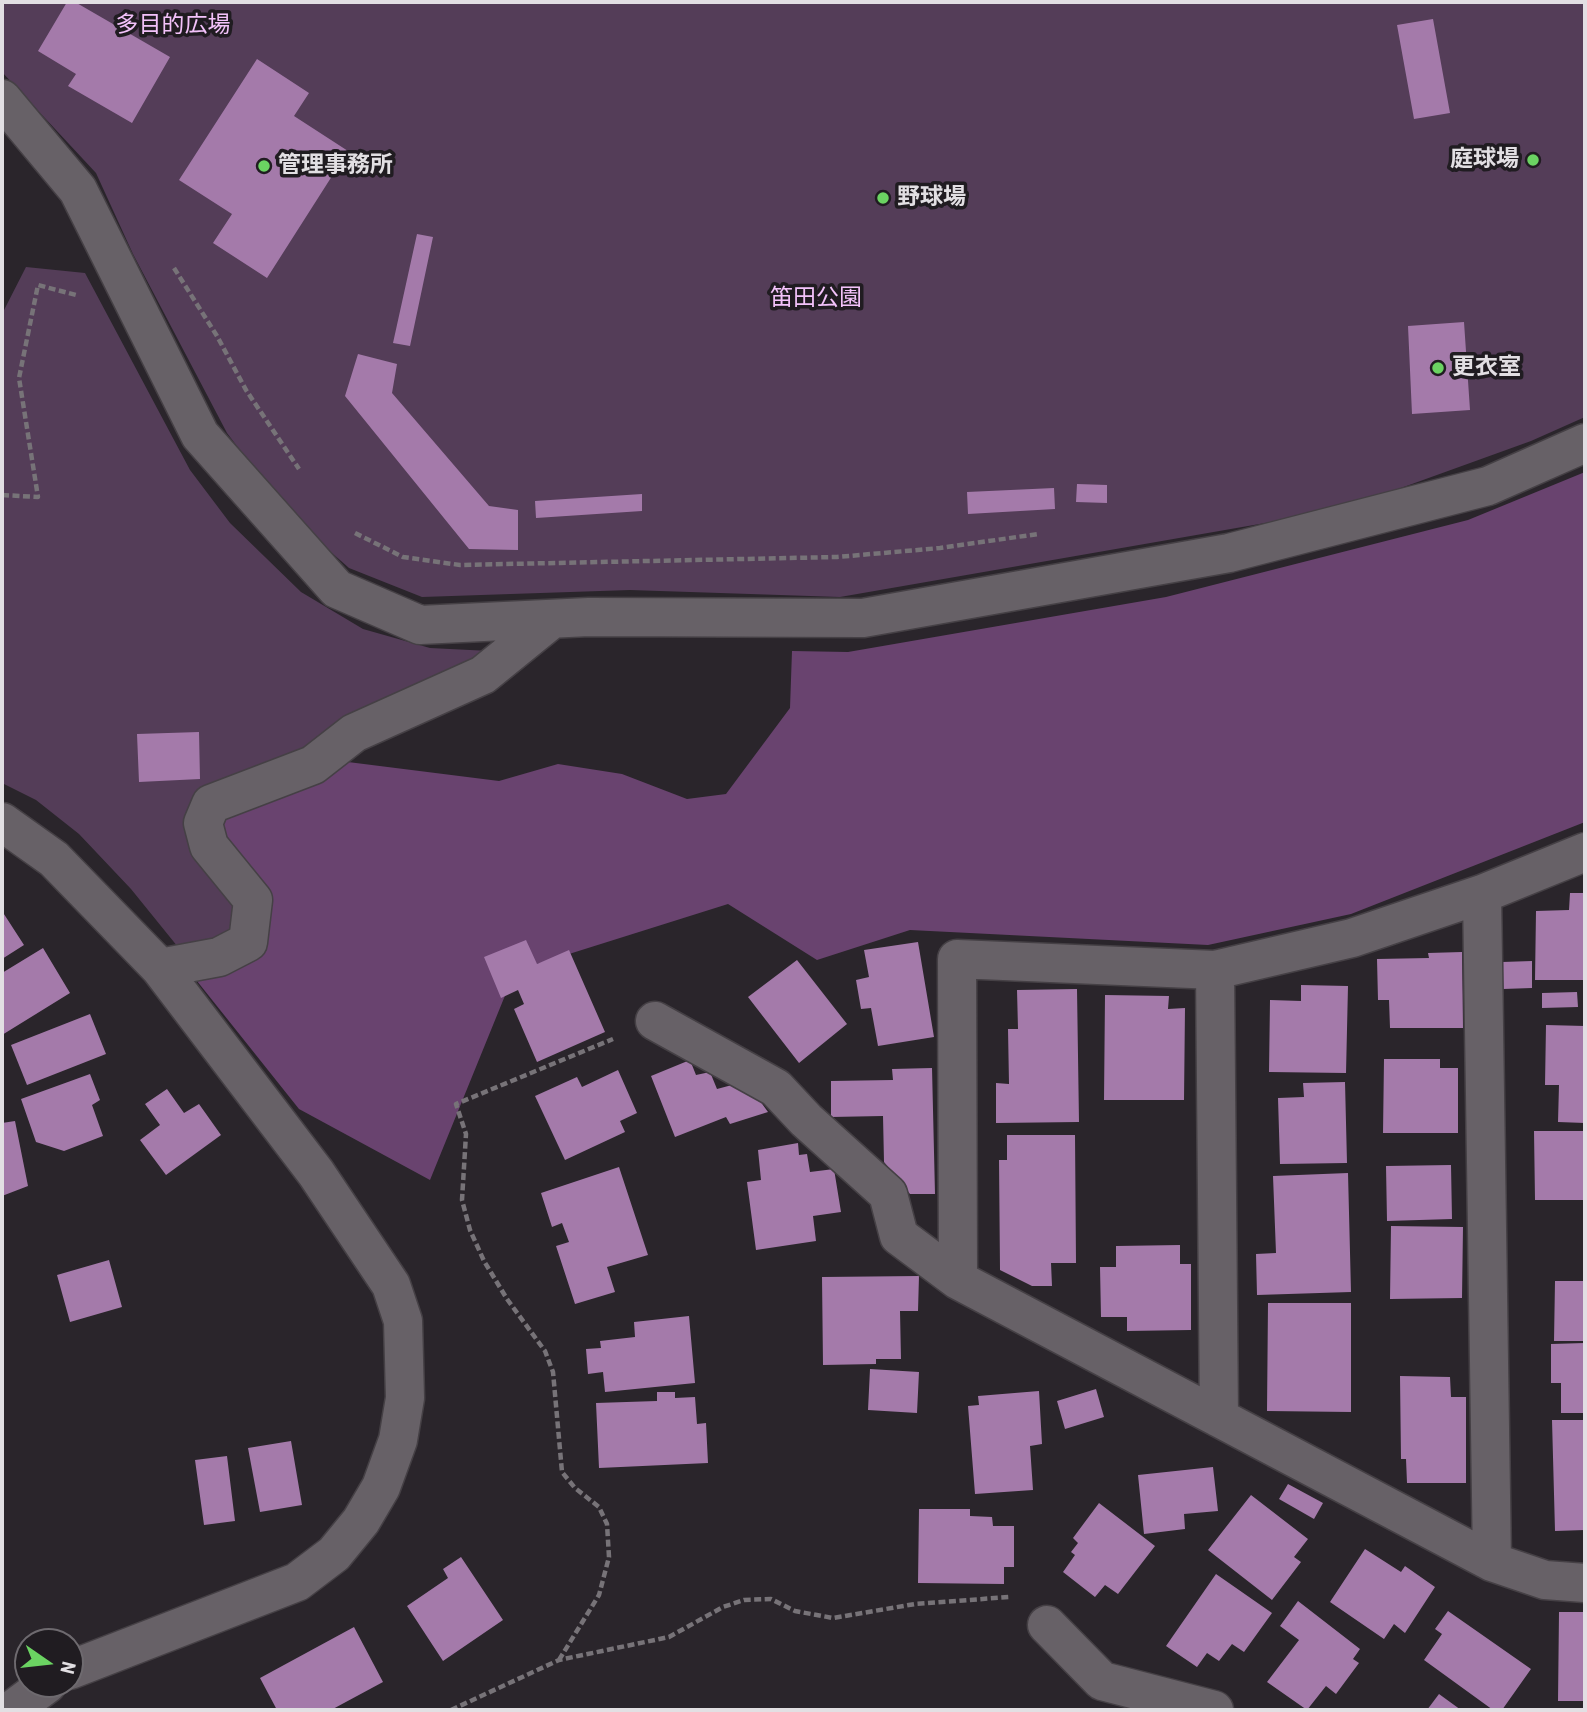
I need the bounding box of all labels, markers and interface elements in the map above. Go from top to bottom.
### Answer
park label: 多目的広場 [116,12,230,40]
place label: 庭球場 [1450,146,1519,174]
place label: 管理事務所 [278,152,393,180]
marker: 庭球場 [1525,152,1541,168]
marker: 管理事務所 [256,158,272,174]
place label: 野球場 [897,184,966,212]
marker: 野球場 [875,190,891,206]
park label: 笛田公園 [770,285,862,313]
place label: 更衣室 [1452,354,1521,382]
marker: 更衣室 [1430,360,1446,376]
north arrow [14,1628,84,1698]
text: N [55,1659,80,1676]

